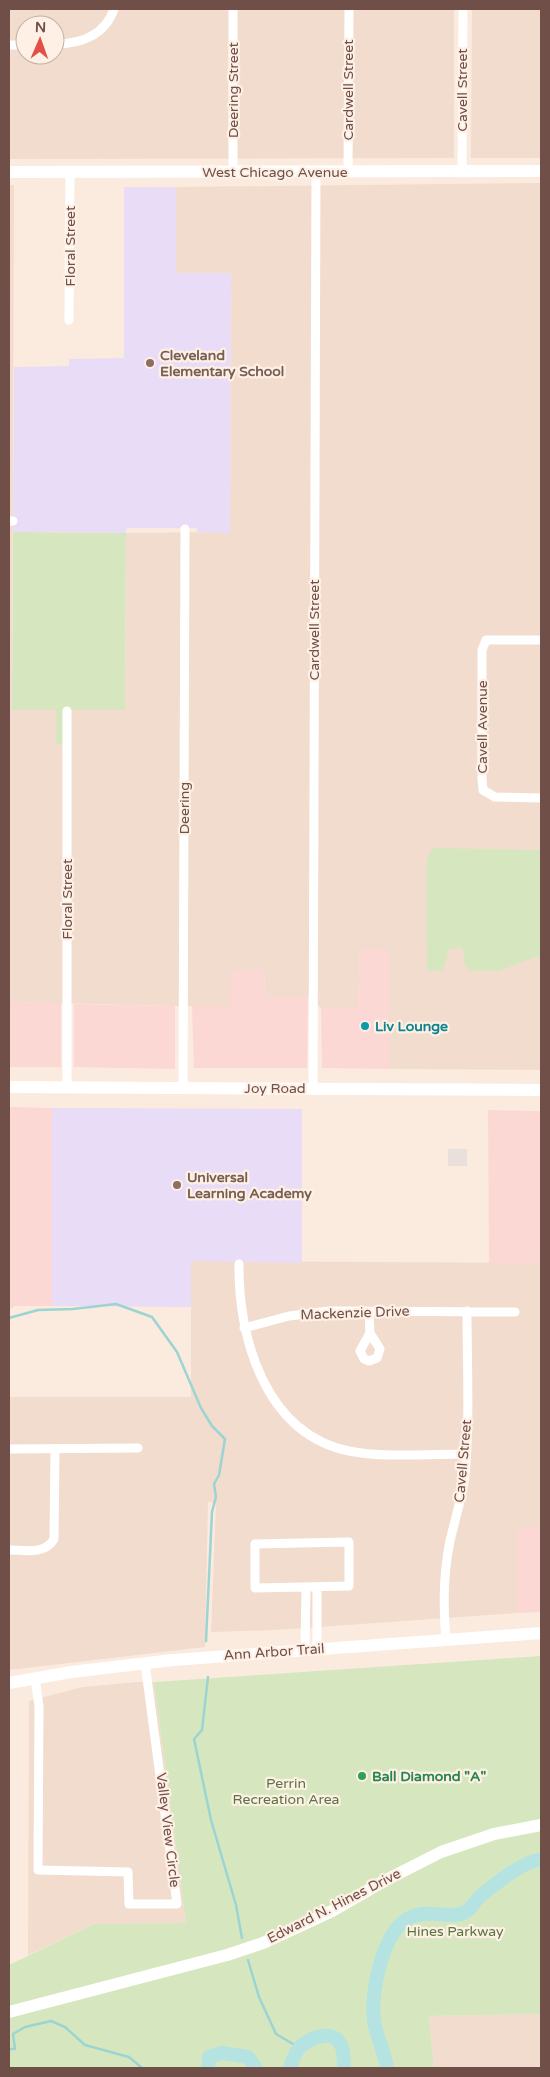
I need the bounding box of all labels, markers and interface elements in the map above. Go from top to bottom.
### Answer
north arrow [15,15,65,65]
text: N [35,19,46,36]
street label: Cardwell Street [340,39,357,141]
street label: Deering Street [225,41,242,138]
street label: Cavell Street [454,48,471,132]
street label: West Chicago Avenue [202,164,348,181]
street label: Floral Street [62,205,79,286]
place label: Cleveland Elementary School [160,347,284,380]
marker: Cleveland Elementary School [144,357,156,369]
street label: Cardwell Street [306,579,323,681]
street label: Cavell Avenue [474,680,491,774]
street label: Deering [176,782,193,834]
street label: Floral Street [59,858,76,939]
place label: Liv Lounge [375,1018,448,1035]
marker: Liv Lounge [359,1020,371,1032]
street label: Joy Road [244,1080,306,1097]
place label: Universal Learning Academy [187,1169,312,1202]
marker: Universal Learning Academy [171,1179,183,1191]
street label: Mackenzie Drive [300,1303,410,1323]
street label: Cavell Street [451,1418,475,1503]
street label: Ann Arbor Trail [223,1640,325,1664]
place label: Ball Diamond "A" [372,1768,486,1785]
marker: Ball Diamond "A" [356,1770,368,1782]
street label: Valley View Circle [153,1772,183,1889]
park label: Perrin Recreation Area [233,1775,339,1808]
street label: Edward N. Hines Drive [264,1865,404,1947]
park label: Hines Parkway [407,1923,504,1940]

